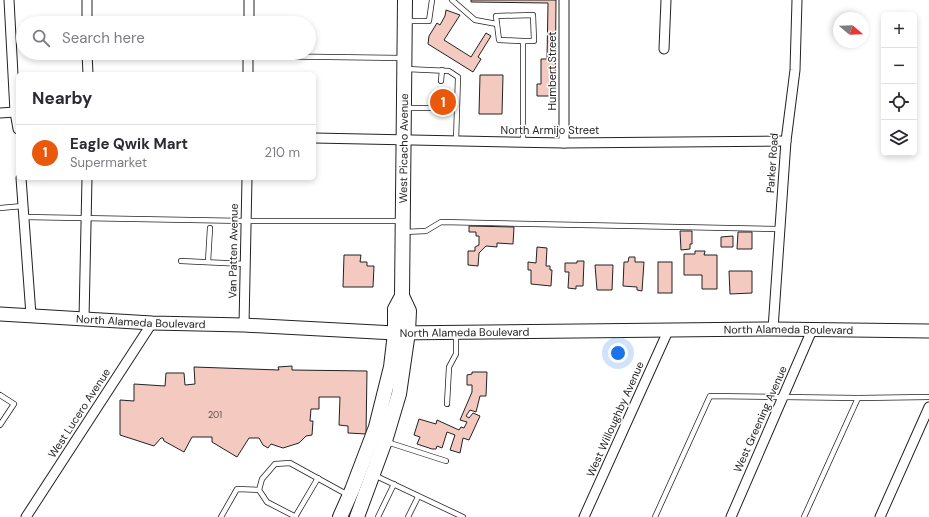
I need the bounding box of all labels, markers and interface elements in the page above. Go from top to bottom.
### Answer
north arrow [833,12,869,48]
map controls [881,12,917,156]
button: + [881,12,917,48]
search box [16,16,316,60]
icon: search [30,27,52,49]
text: Search here [62,28,145,48]
street label: Humbert Street [545,31,559,111]
button: − [881,48,917,84]
button: locate [881,84,917,120]
text: Nearby [32,87,92,109]
pin: 1 [430,87,456,117]
street label: West Picacho Avenue [396,93,411,203]
button: layers [881,120,917,156]
street label: North Armijo Street [501,123,599,137]
street label: Parker Road [763,132,781,194]
text: Eagle Qwik Mart [70,134,188,154]
text: 1 [43,144,47,161]
text: 210 m [265,144,300,161]
text: Supermarket [70,154,147,171]
street label: Van Patten Avenue [225,203,241,299]
street label: North Alameda Boulevard [76,312,206,331]
street label: North Alameda Boulevard [724,322,854,337]
street label: North Alameda Boulevard [400,325,530,340]
your location [608,343,628,363]
street label: West Willoughby Avenue [583,359,647,479]
street label: West Greening Avenue [730,364,790,474]
street label: West Lucero Avenue [45,365,113,461]
house number: 201 [208,409,222,421]

